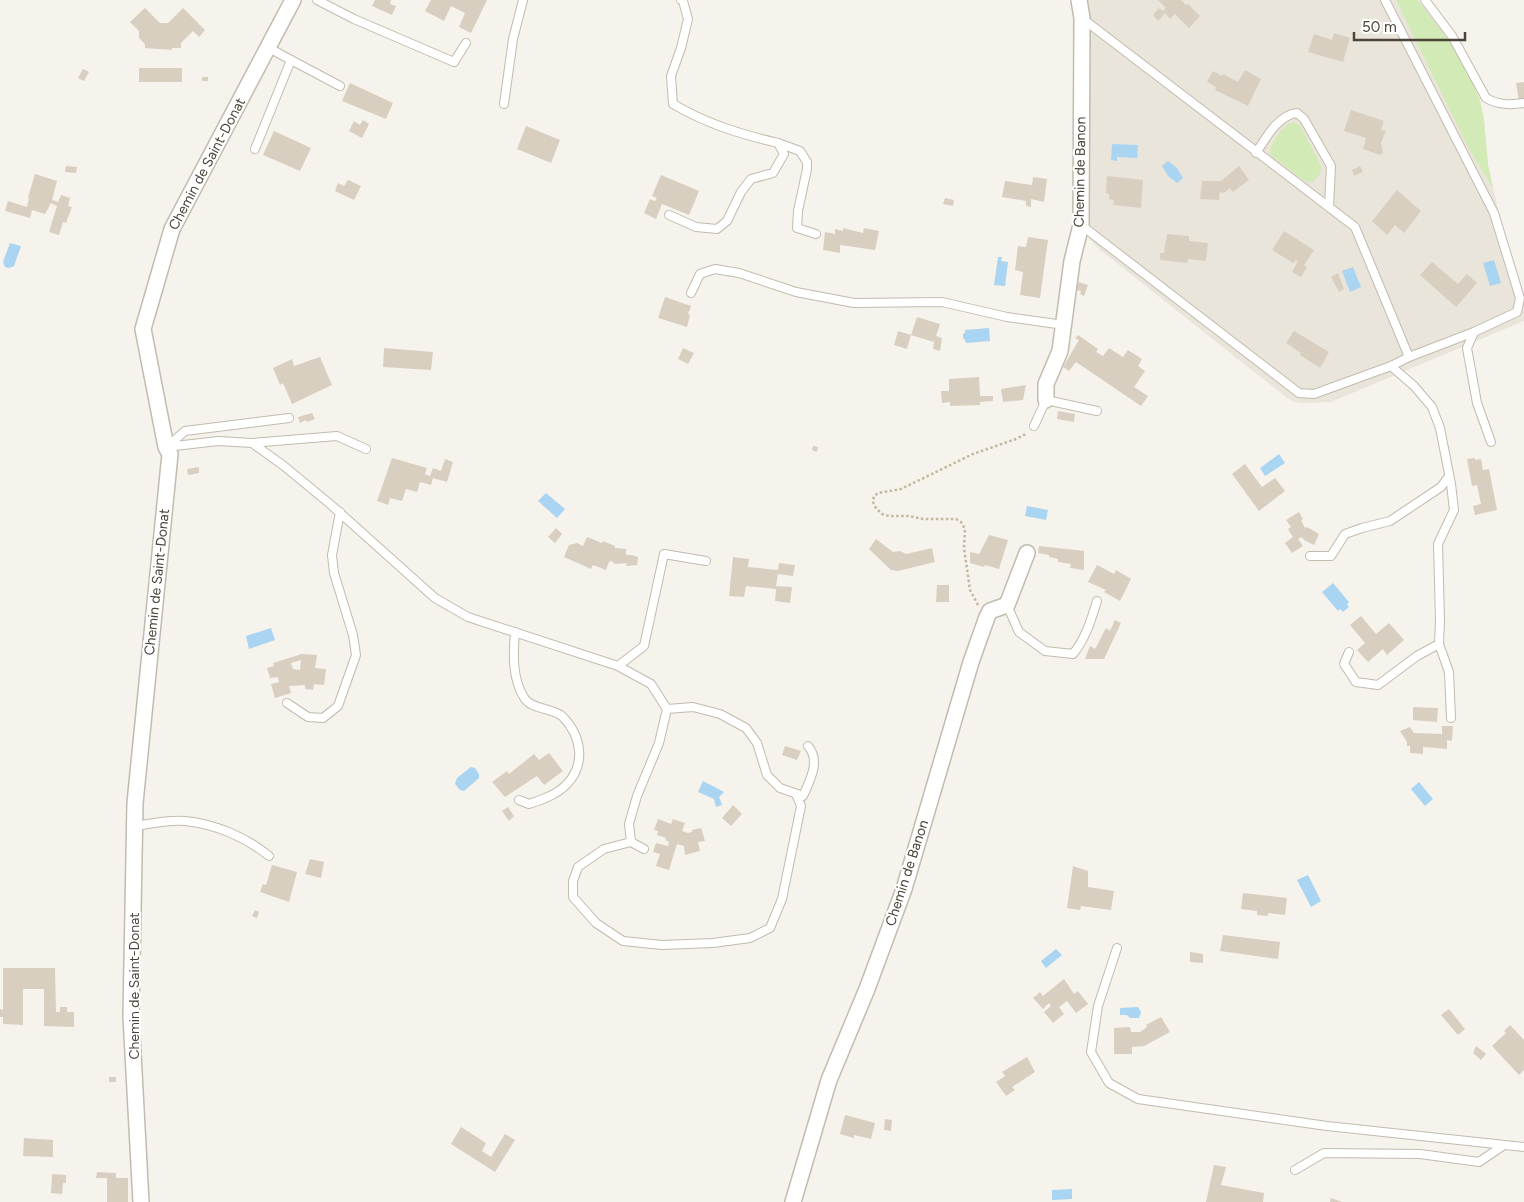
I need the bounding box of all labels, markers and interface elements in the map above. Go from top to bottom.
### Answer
scale bar [1354,10,1465,42]
text: 50 m [1362,18,1397,36]
street label: Chemin de Saint-Donat [165,95,249,233]
street label: Chemin de Banon [1071,116,1089,228]
street label: Chemin de Saint-Donat [141,508,173,656]
street label: Chemin de Banon [882,818,932,928]
street label: Chemin de Saint-Donat [126,912,143,1060]

